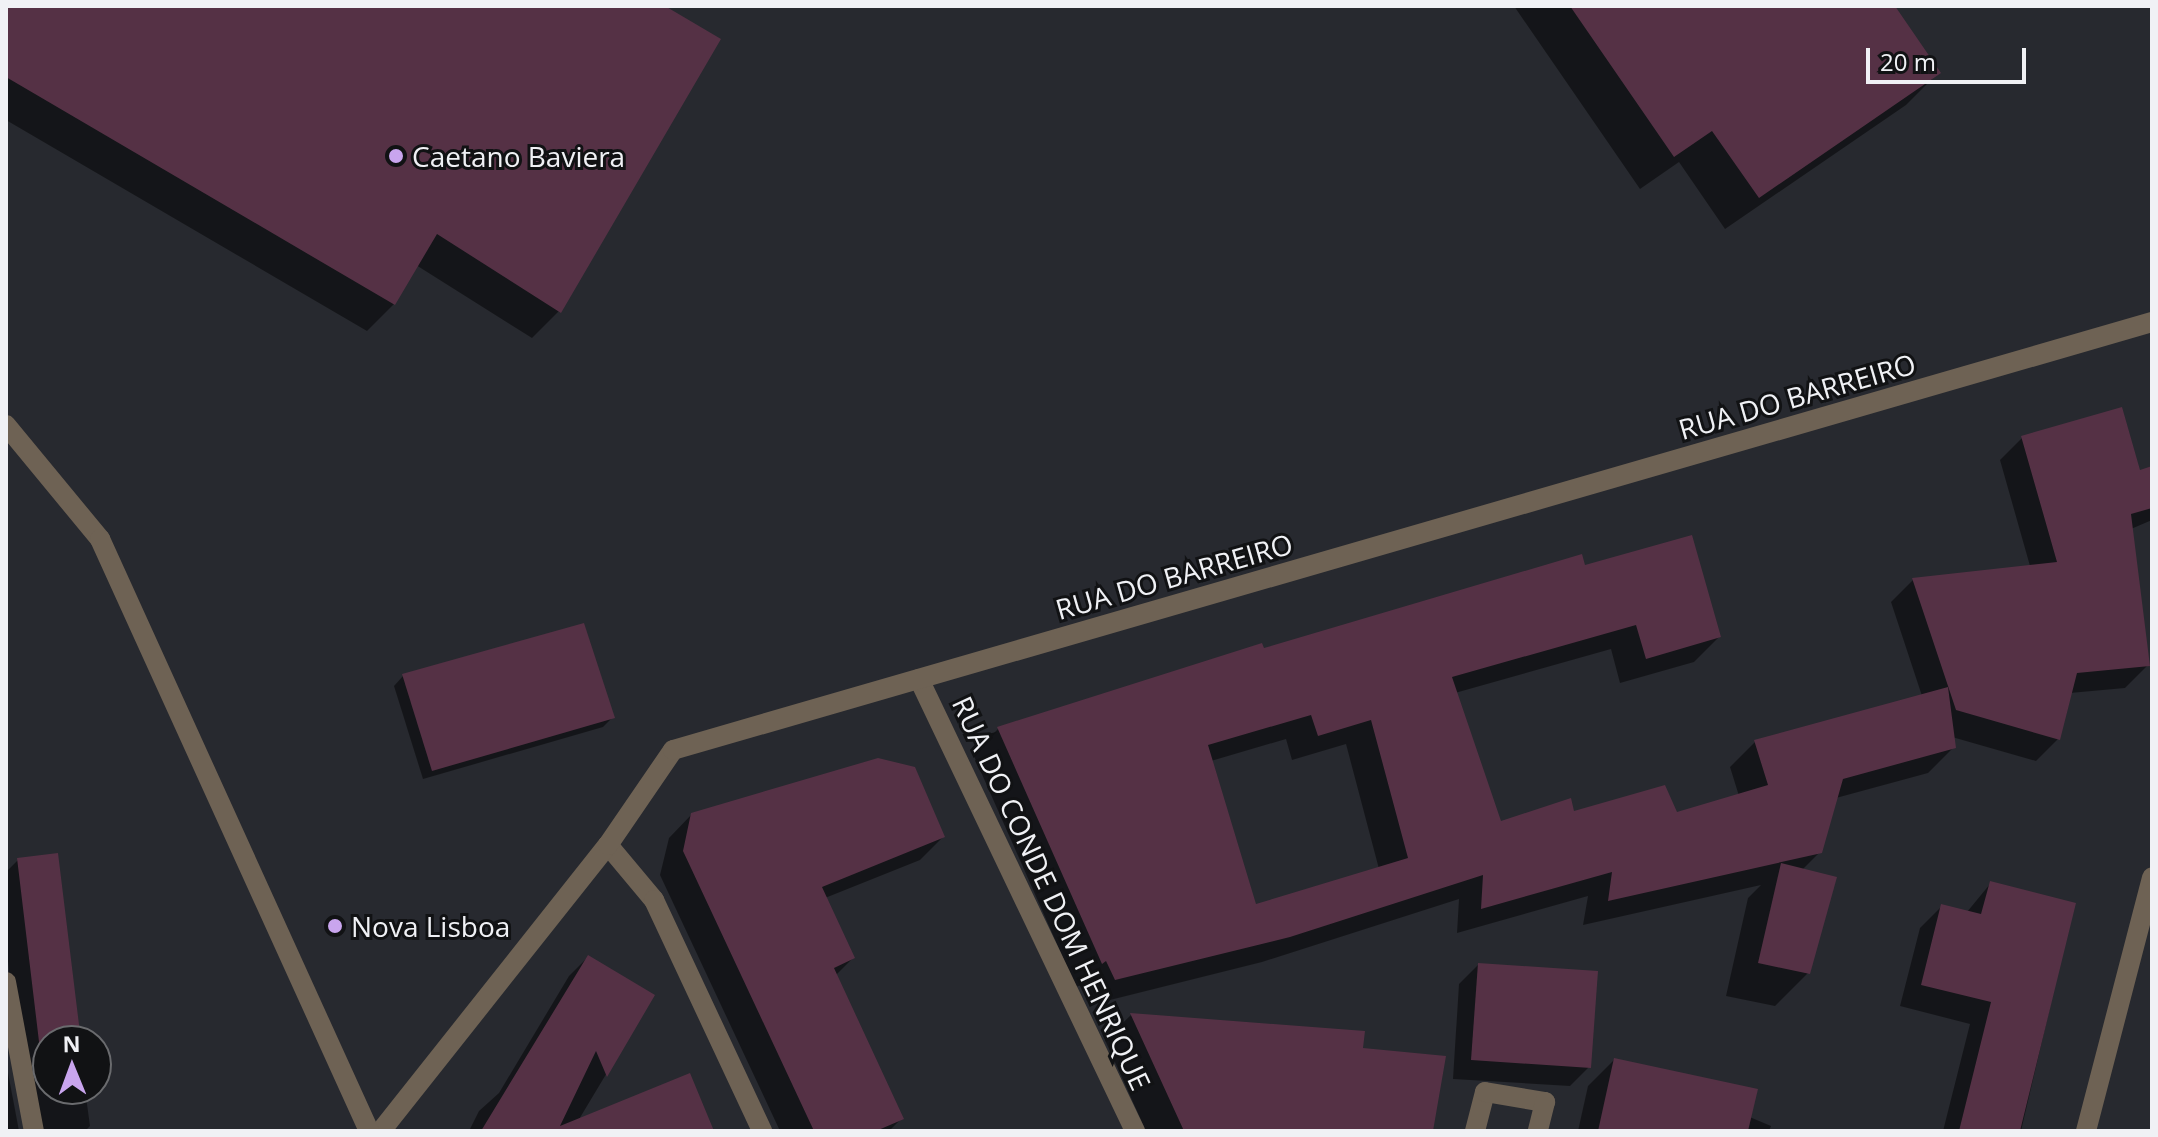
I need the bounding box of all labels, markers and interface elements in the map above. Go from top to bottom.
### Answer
scale bar [1870,32,2030,82]
text: 20 m [1880,45,1936,78]
place label: Caetano Baviera [412,139,625,173]
marker: Caetano Baviera [387,147,405,165]
street label: RUA DO BARREIRO [1675,346,1919,446]
street label: RUA DO BARREIRO [1052,526,1296,626]
street label: RUA DO CONDE DOM HENRIQUE [946,691,1158,1095]
place label: Nova Lisboa [351,909,510,943]
marker: Nova Lisboa [326,917,344,935]
north arrow [32,1025,112,1105]
text: N [62,1028,81,1058]

